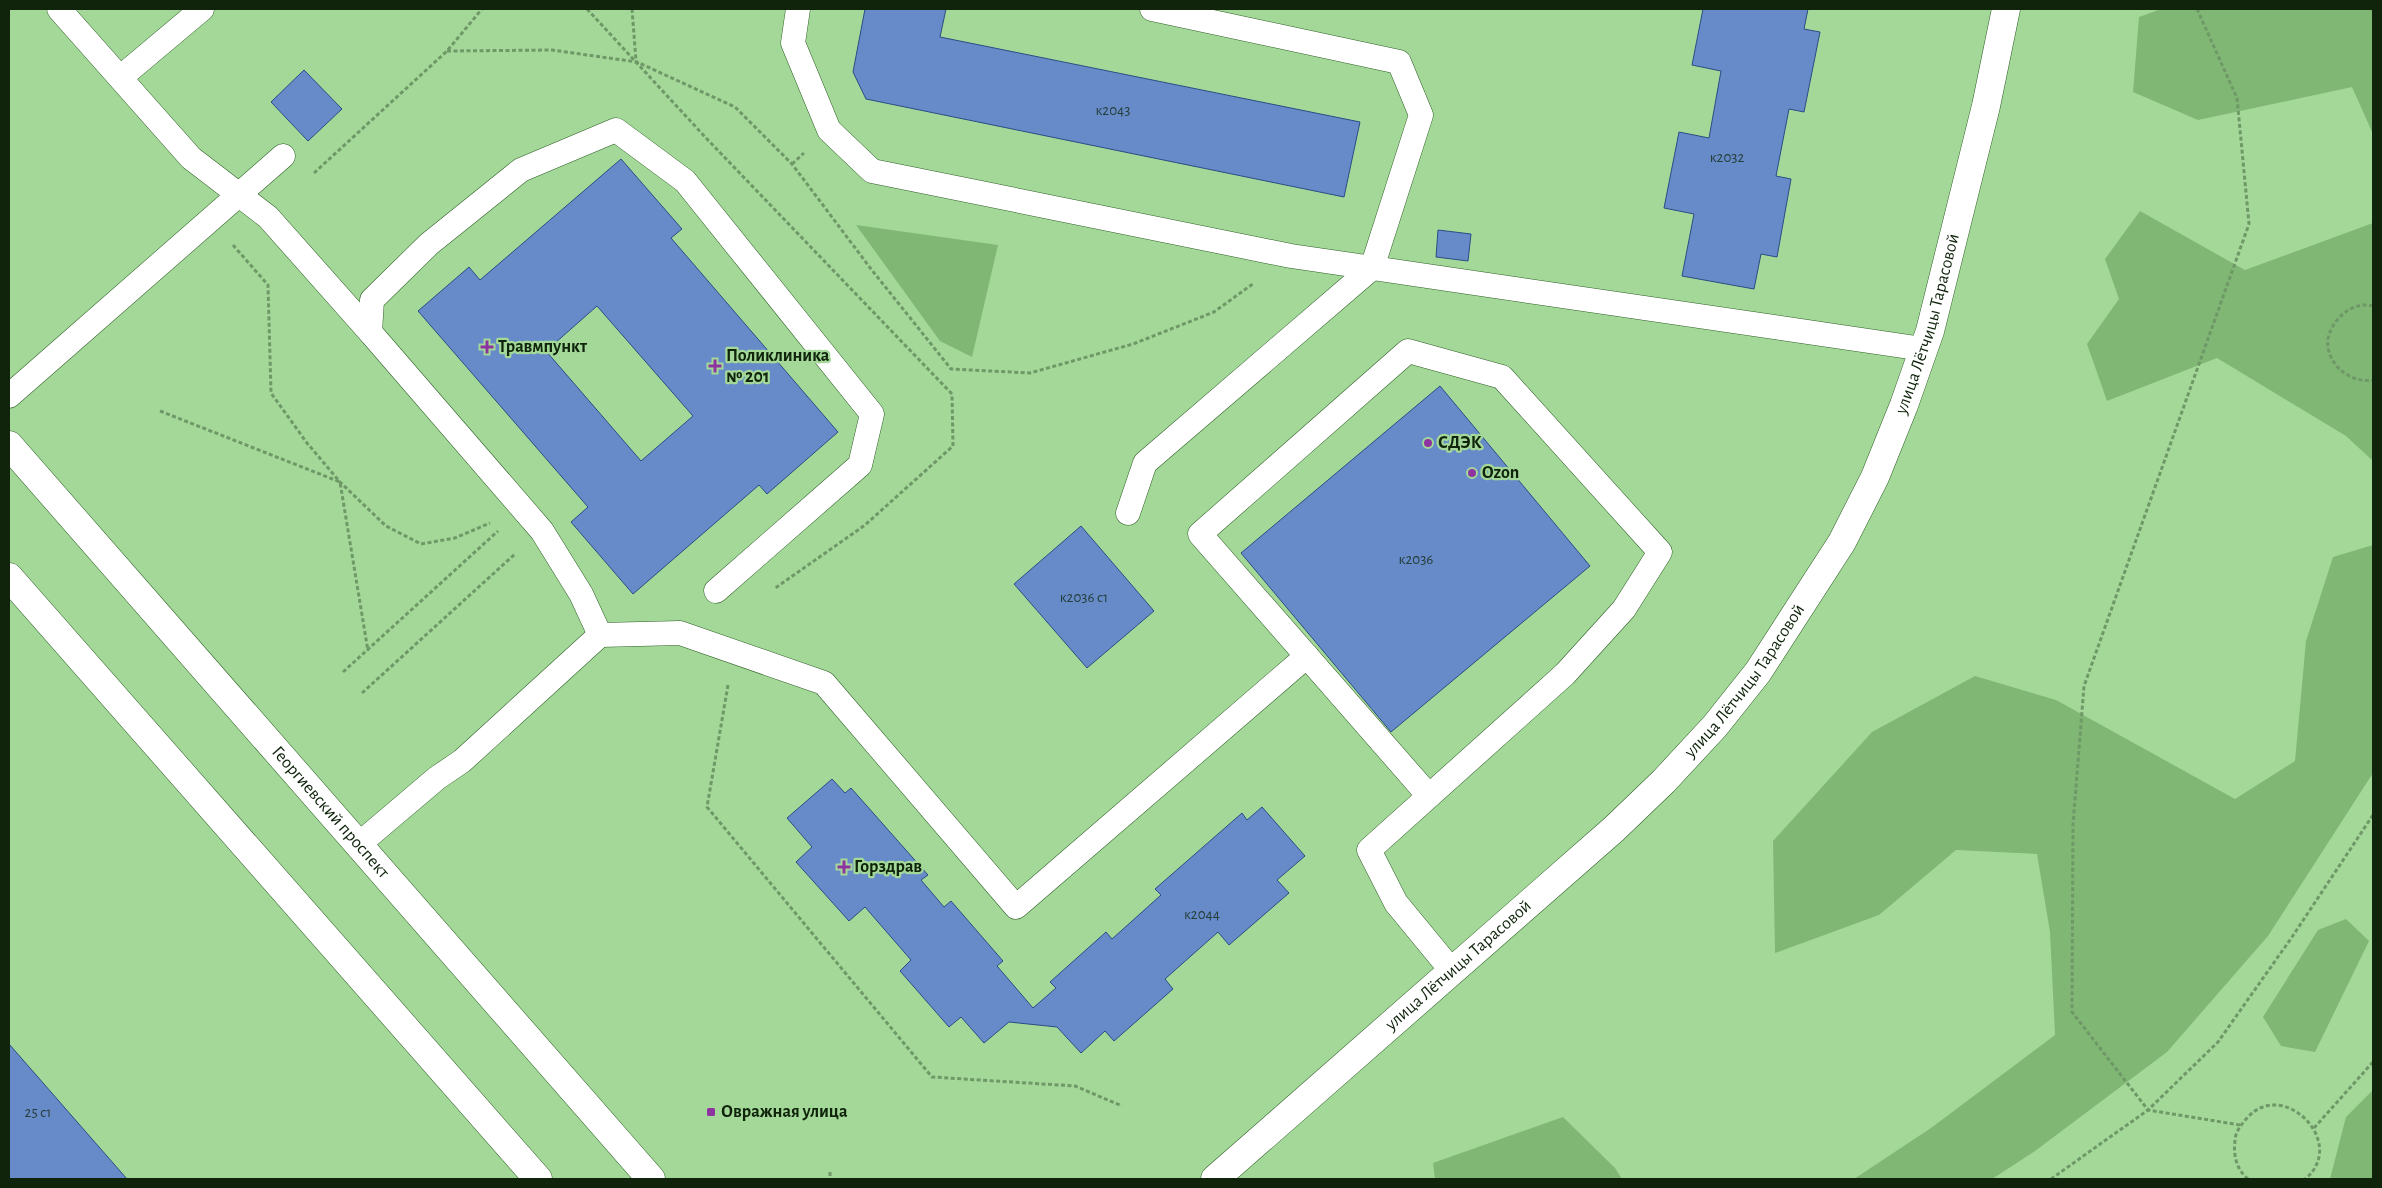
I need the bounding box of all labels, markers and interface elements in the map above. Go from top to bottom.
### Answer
house number: к2043 [1095,103,1131,118]
house number: к2032 [1710,150,1744,165]
street label: улица Лётчицы Тарасовой [1892,232,1963,418]
place label: Травмпункт [498,338,588,356]
marker: Травмпункт [480,340,494,354]
place label: Поликлиника № 201 [726,347,830,386]
marker: Поликлиника № 201 [708,359,722,373]
place label: СДЭК [1438,434,1482,452]
marker: СДЭК [1422,437,1434,449]
place label: Ozon [1482,464,1519,482]
marker: Ozon [1466,467,1478,479]
house number: к2036 [1399,552,1433,567]
house number: к2036 с1 [1060,590,1108,605]
street label: улица Лётчицы Тарасовой [1681,601,1808,762]
street label: Георгиевский проспект [268,743,393,882]
place label: Горздрав [854,858,922,876]
marker: Горздрав [838,861,850,873]
street label: улица Лётчицы Тарасовой [1381,897,1535,1035]
house number: к2044 [1184,907,1220,922]
place label: Овражная улица [721,1103,848,1121]
house number: 25 с1 [25,1105,51,1120]
marker: Овражная улица [705,1106,717,1118]

